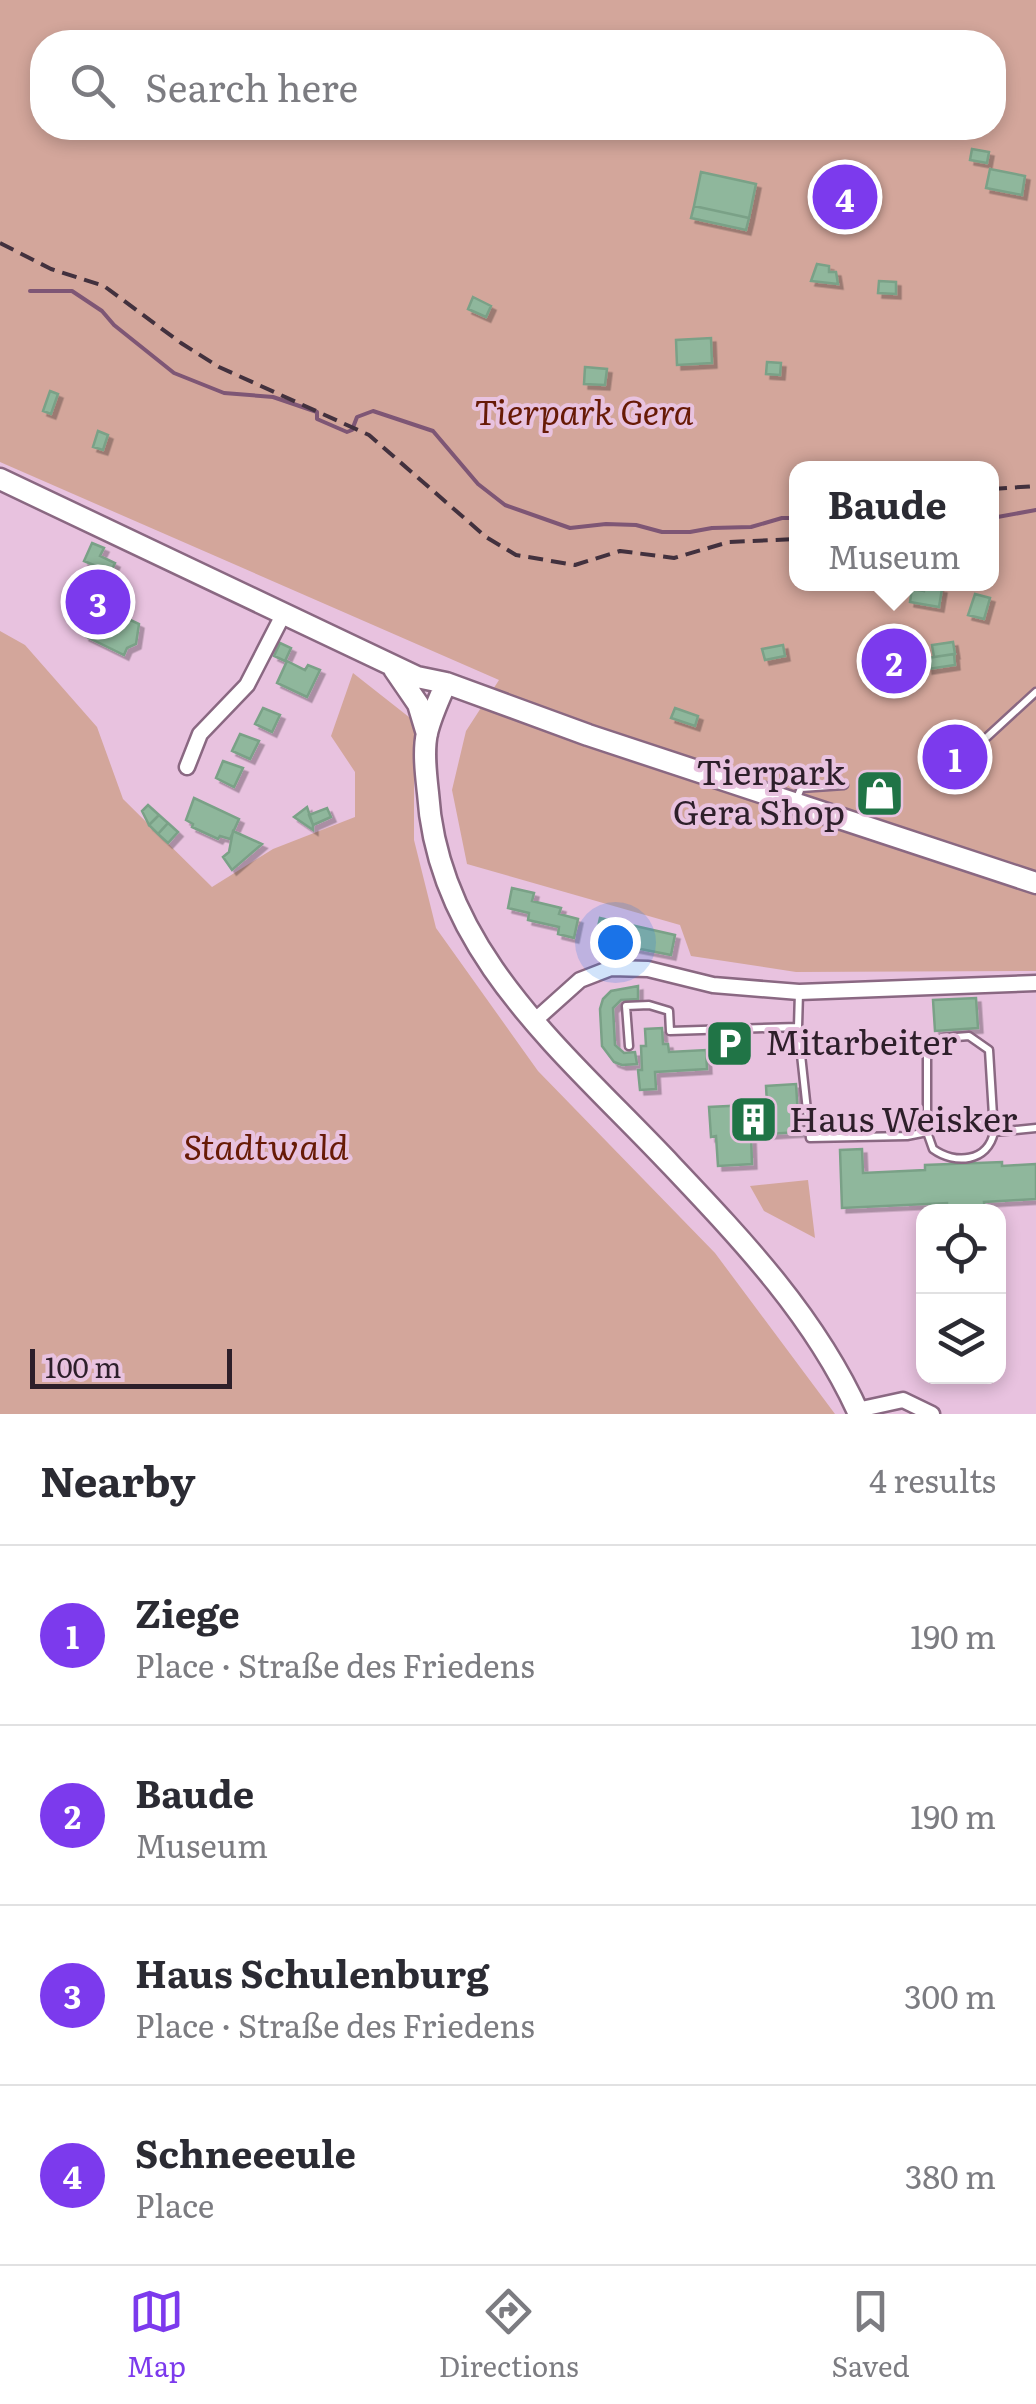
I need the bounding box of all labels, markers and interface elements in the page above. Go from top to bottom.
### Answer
search box [30,30,1006,140]
text: Search here [145,57,358,114]
icon: search [65,58,120,113]
pin: 4 [812,160,878,234]
park label: Tierpark Gera [475,384,693,436]
popup [789,461,999,591]
text: Baude [827,474,947,531]
text: Museum [827,531,961,579]
pin: 3 [66,564,130,640]
pin: 2 [862,624,926,698]
pin: 1 [922,720,988,794]
place label: Tierpark Gera Shop [673,744,846,836]
shop icon: Tierpark Gera Shop [854,767,906,819]
your location [590,917,641,968]
place label: Mitarbeiter [765,1014,957,1066]
parking icon: Mitarbeiter [704,1017,756,1069]
place label: Haus Weisker [789,1091,1018,1143]
building icon: Haus Weisker [728,1094,780,1146]
park label: Stadtwald [183,1119,349,1171]
map controls [916,1204,1006,1384]
button: locate [916,1204,1006,1294]
button: layers [916,1294,1006,1384]
scale bar [30,1344,232,1388]
text: 100 m [45,1345,122,1387]
text: Nearby [40,1448,196,1510]
text: 4 results [869,1455,996,1503]
text: Ziege [135,1583,240,1640]
text: 1 [66,1611,79,1659]
text: 190 m [910,1611,996,1659]
text: Place · Straße des Friedens [135,1640,535,1688]
text: Baude [135,1763,254,1820]
text: 2 [64,1791,81,1839]
text: 190 m [910,1791,996,1839]
text: Museum [135,1820,268,1868]
text: Haus Schulenburg [135,1943,489,2000]
text: 3 [64,1971,81,2019]
text: 300 m [904,1971,996,2019]
text: Place · Straße des Friedens [135,2000,535,2048]
text: Schneeeule [135,2123,356,2180]
text: 4 [63,2151,82,2199]
text: 380 m [905,2151,996,2199]
text: Place [135,2180,214,2228]
tab: Map [126,2284,186,2386]
tab: Directions [439,2284,579,2386]
tab: Saved [832,2284,910,2386]

